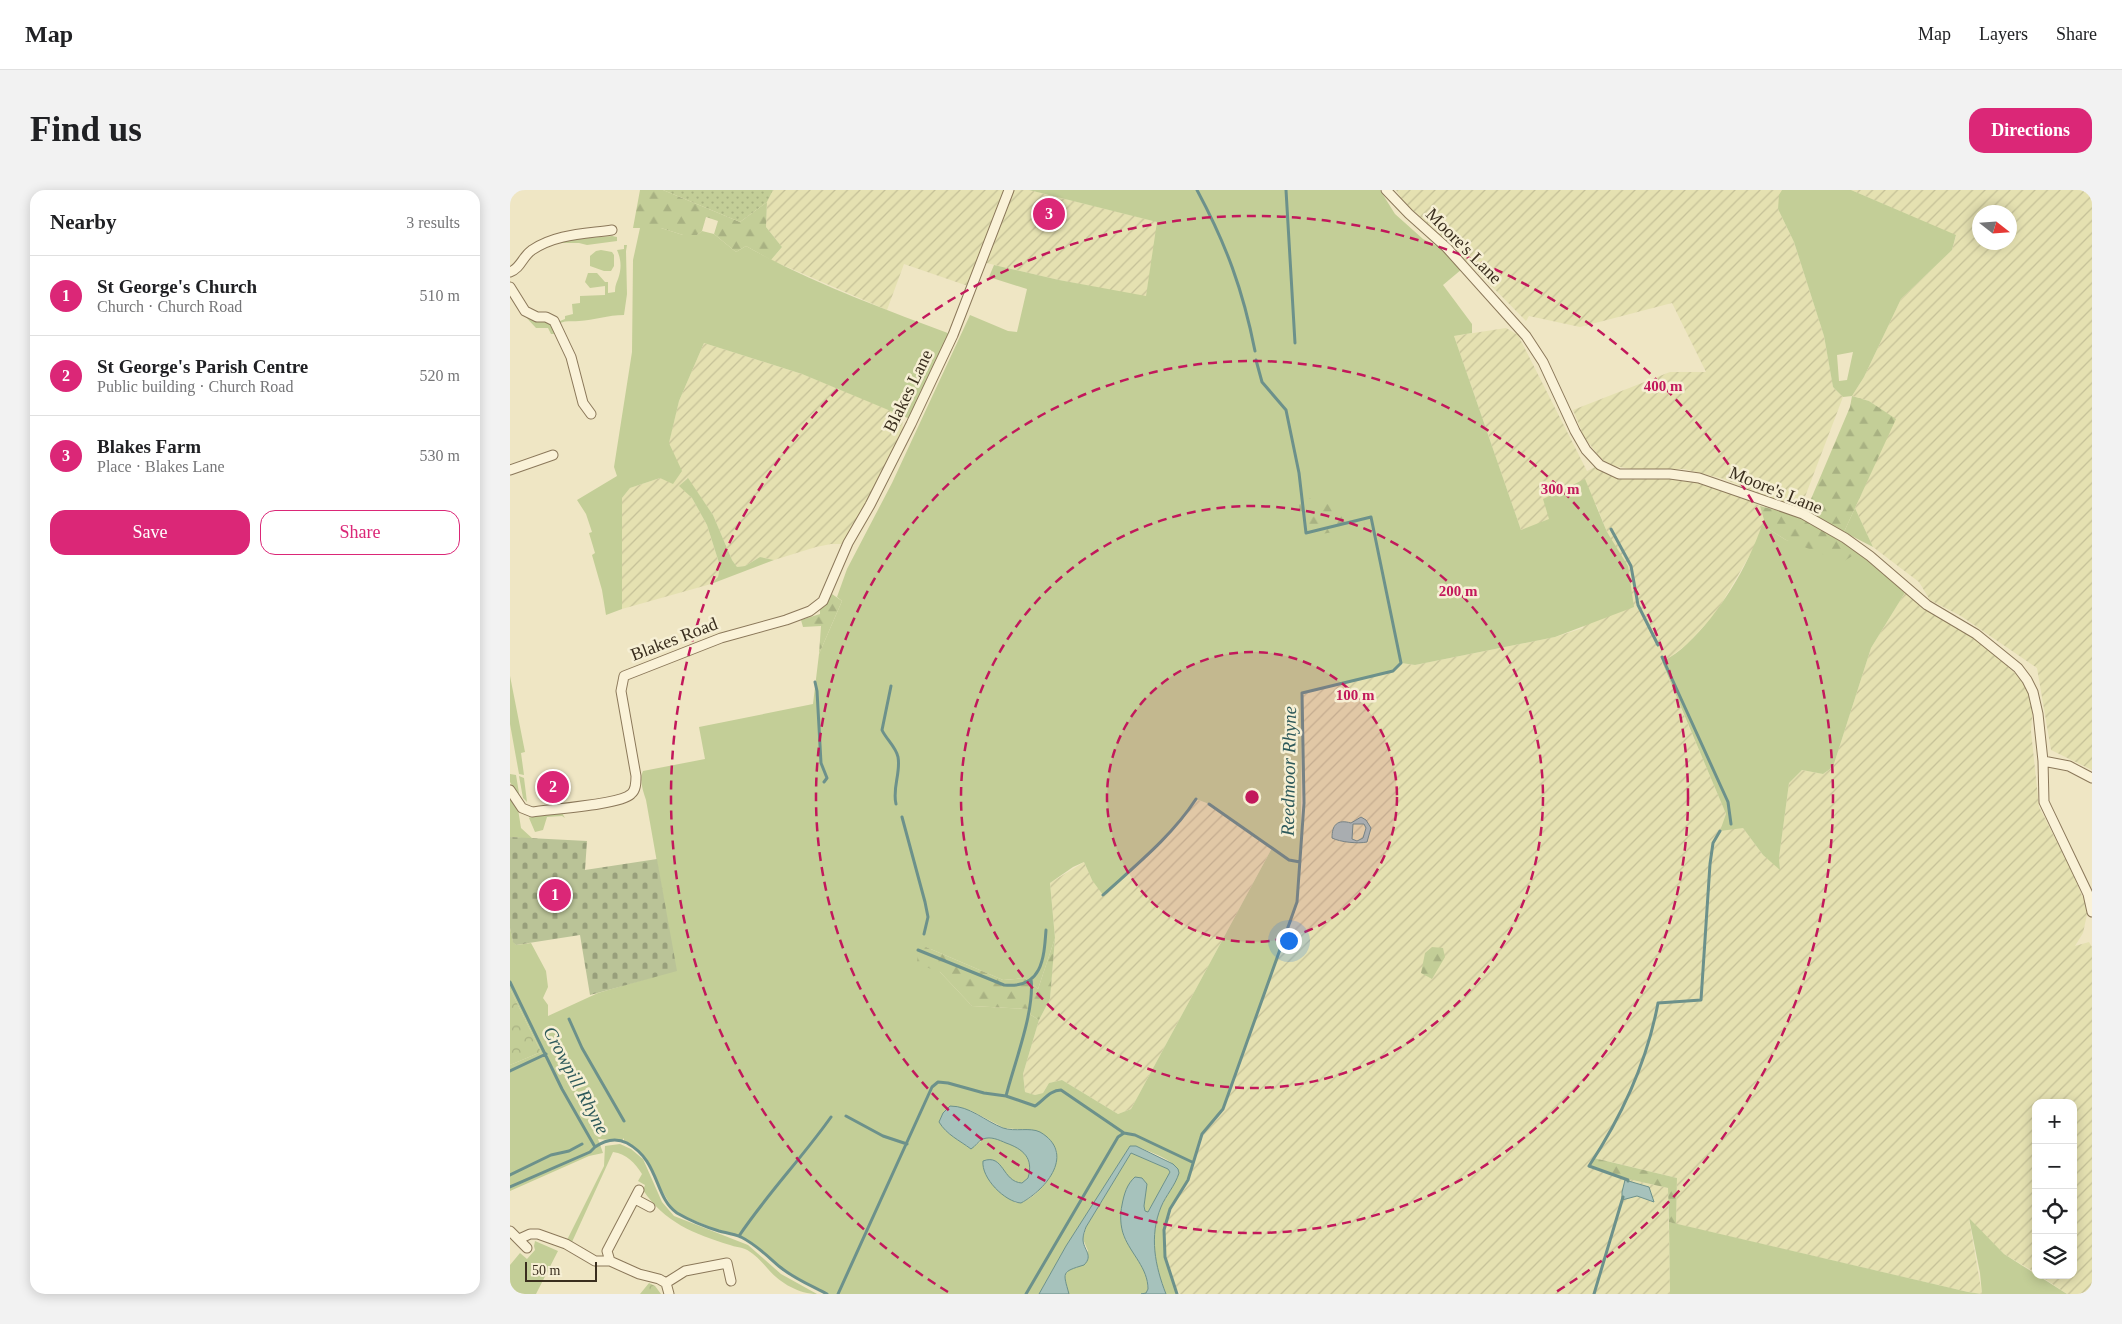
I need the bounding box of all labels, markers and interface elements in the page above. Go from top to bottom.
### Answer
text: Map [25,21,73,47]
text: Map [1918,24,1951,44]
text: Layers [1979,24,2028,44]
text: Share [2056,24,2097,44]
button: Directions [1969,108,2092,153]
text: Find us [30,110,142,149]
pin: 3 [1033,195,1065,233]
street label: Moore's Lane [1422,204,1506,288]
north arrow [1972,205,2017,250]
text: Nearby [50,210,117,234]
text: 3 results [406,214,460,231]
text: St George's Church [97,276,257,297]
text: 1 [62,287,70,304]
text: 510 m [420,287,460,304]
text: Church · Church Road [97,298,242,315]
street label: Blakes Lane [879,346,937,436]
text: St George's Parish Centre [97,356,308,377]
text: 2 [62,367,70,384]
text: 520 m [420,367,460,384]
text: Public building · Church Road [97,378,293,395]
text: 400 m [1644,378,1683,394]
text: Blakes Farm [97,436,201,457]
text: 3 [62,447,70,464]
text: 530 m [420,447,460,464]
text: Place · Blakes Lane [97,458,225,475]
street label: Moore's Lane [1726,462,1826,518]
text: 300 m [1541,481,1580,497]
button: Save [50,510,250,555]
button: Share [260,510,460,555]
text: 200 m [1439,583,1478,599]
street label: Blakes Road [628,613,720,665]
text: 100 m [1336,687,1375,703]
water label: Reedmoor Rhyne [1277,706,1300,837]
pin: 2 [537,768,569,806]
centre of rings [1243,788,1261,806]
pin: 1 [539,876,571,914]
your location [1276,928,1302,954]
water label: Crowpill Rhyne [539,1023,614,1138]
map controls [2032,1099,2077,1279]
button: + [2032,1099,2077,1144]
button: − [2032,1144,2077,1189]
button: locate [2032,1189,2077,1234]
button: layers [2032,1234,2077,1279]
scale bar [525,1259,598,1282]
text: 50 m [532,1263,560,1278]

